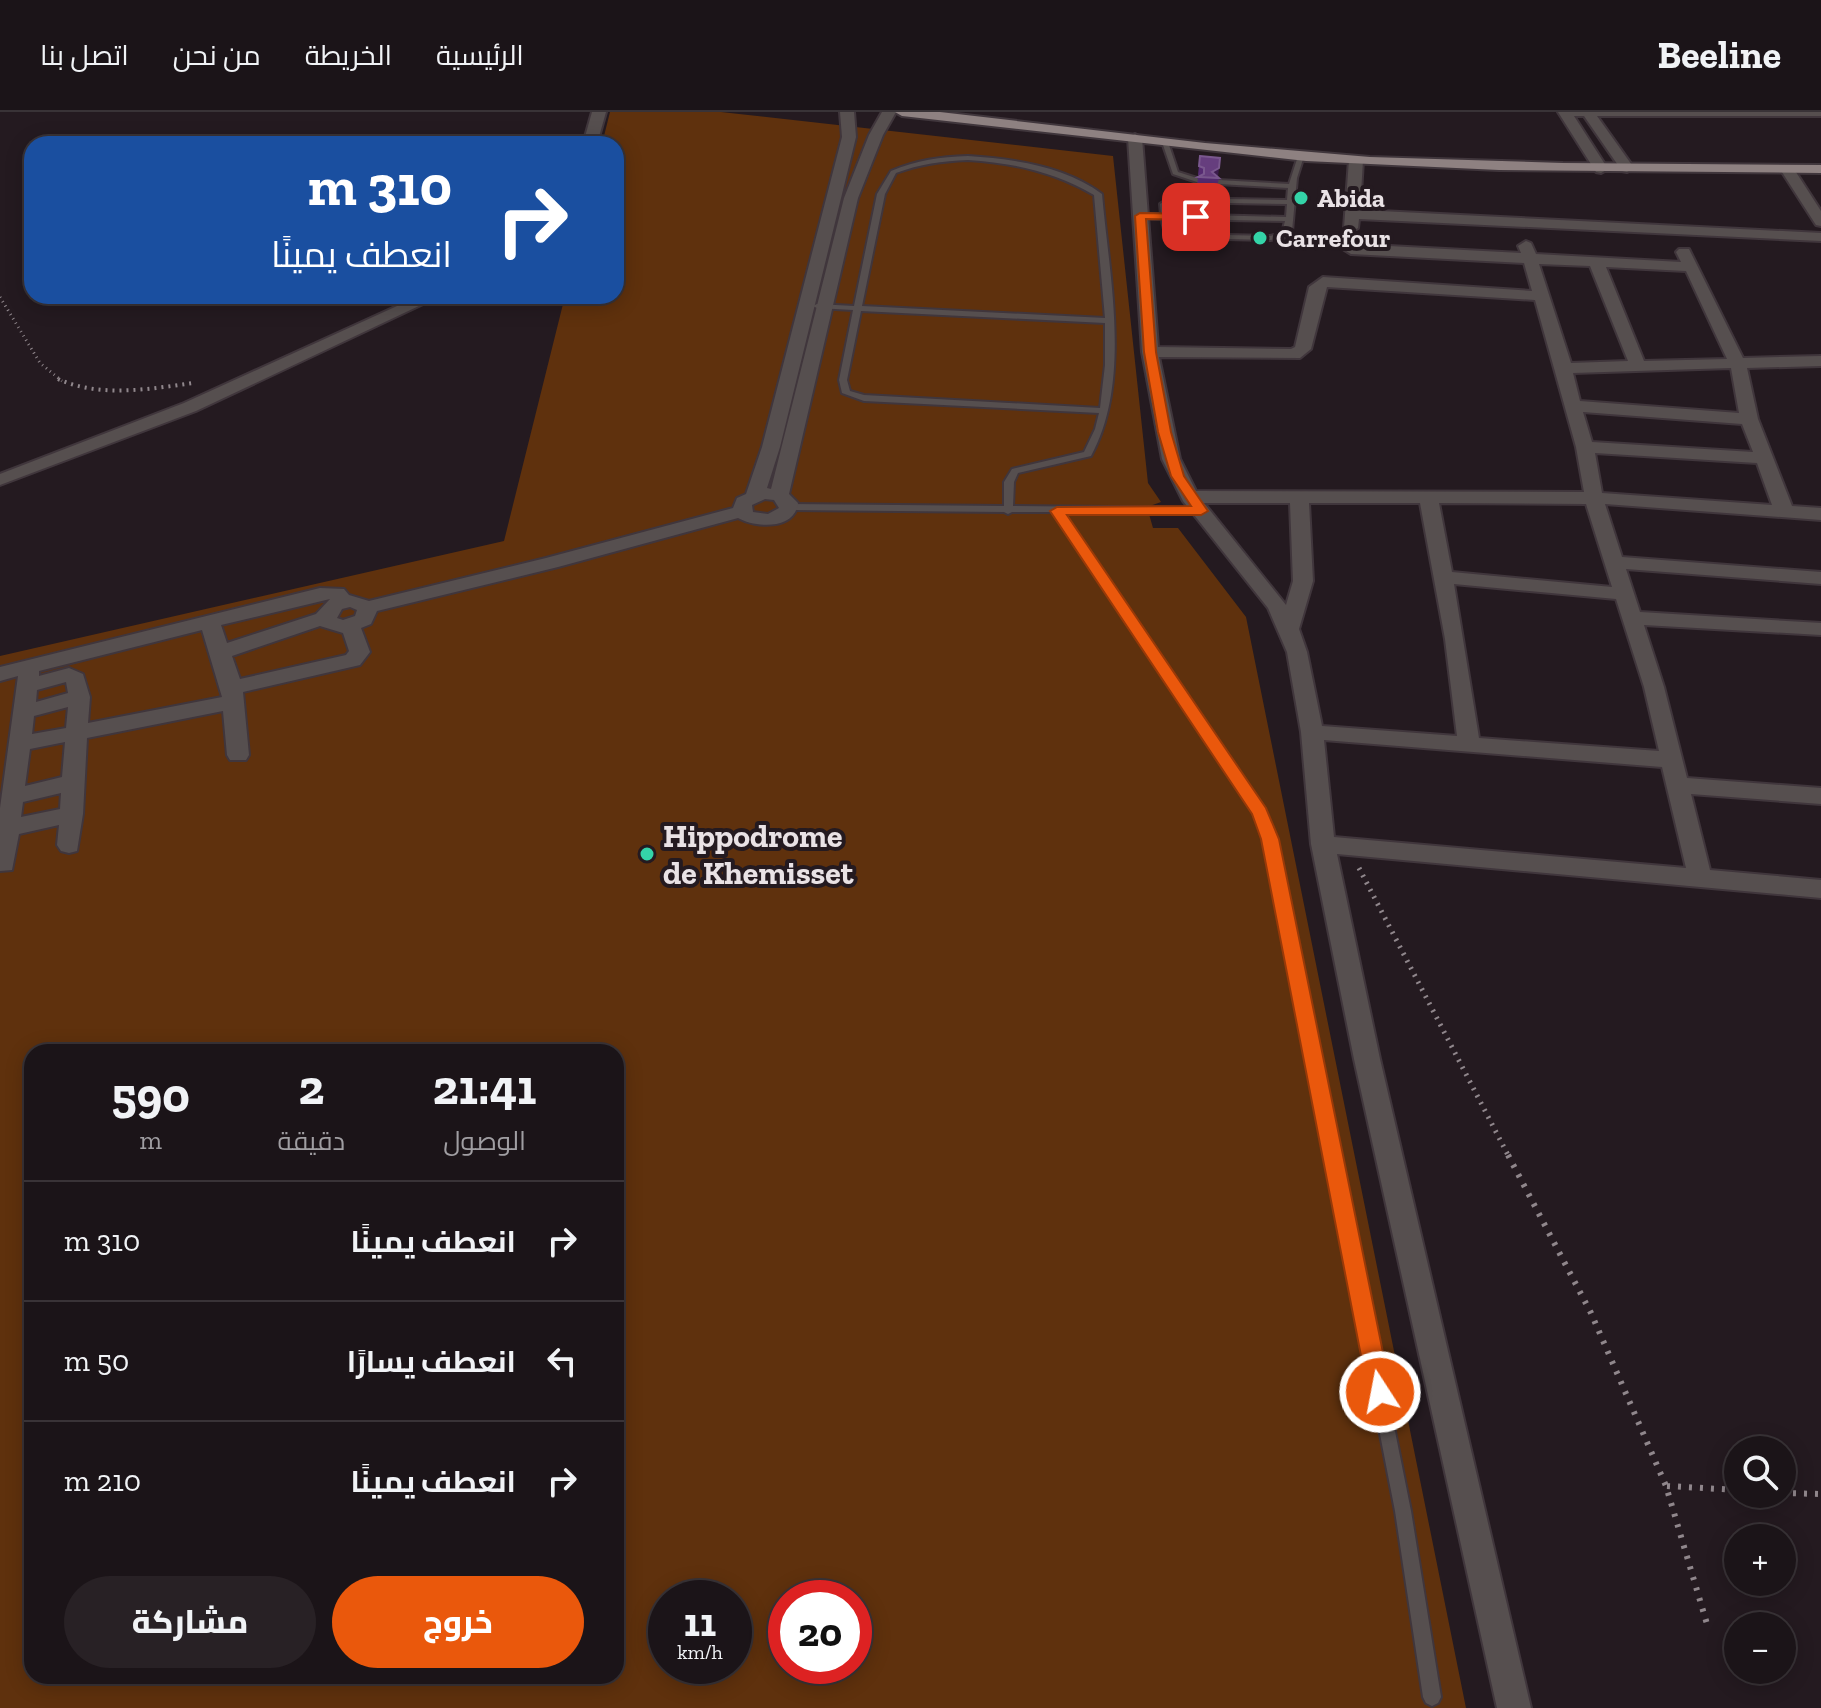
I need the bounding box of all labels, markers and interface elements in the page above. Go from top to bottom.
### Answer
text: Beeline [1658,32,1781,78]
text: اتصل بنا [40,39,129,72]
text: من نحن [173,39,261,72]
text: الخريطة [305,39,392,72]
text: الرئيسية [436,39,524,72]
text: 310 m [308,152,452,219]
icon: right [480,168,584,272]
place label: Abida [1317,182,1385,214]
pin [1162,183,1230,251]
marker: Abida [1292,189,1310,207]
icon: arrive [1174,195,1218,239]
place label: Carrefour [1276,222,1390,254]
marker: Carrefour [1251,229,1269,247]
text: انعطف يمينًا [271,233,452,276]
place label: Hippodrome de Khemisset [663,817,854,892]
marker: Hippodrome de Khemisset [638,845,656,863]
text: 2 [298,1059,324,1116]
text: 21:41 [433,1059,536,1116]
text: 590 [112,1067,190,1124]
text: m [140,1124,162,1156]
text: دقيقة [277,1125,345,1157]
text: الوصول [443,1125,526,1157]
icon: right [540,1219,584,1263]
text: 310 m [64,1223,140,1259]
text: انعطف يمينًا [350,1224,516,1260]
icon: left [540,1339,584,1383]
text: 50 m [64,1343,129,1379]
text: انعطف يسارًا [347,1344,516,1380]
position arrow [1338,1350,1422,1434]
map controls [1724,1436,1796,1684]
button: search [1724,1436,1796,1508]
icon: right [540,1459,584,1503]
text: 210 m [64,1463,141,1499]
text: انعطف يمينًا [350,1464,516,1500]
button: + [1724,1524,1796,1596]
button: مشاركة [64,1576,316,1668]
button: خروج [332,1576,584,1668]
speed limit sign: 20 [768,1580,872,1684]
text: 11 [684,1598,716,1646]
button: − [1724,1612,1796,1684]
text: km/h [677,1640,723,1664]

